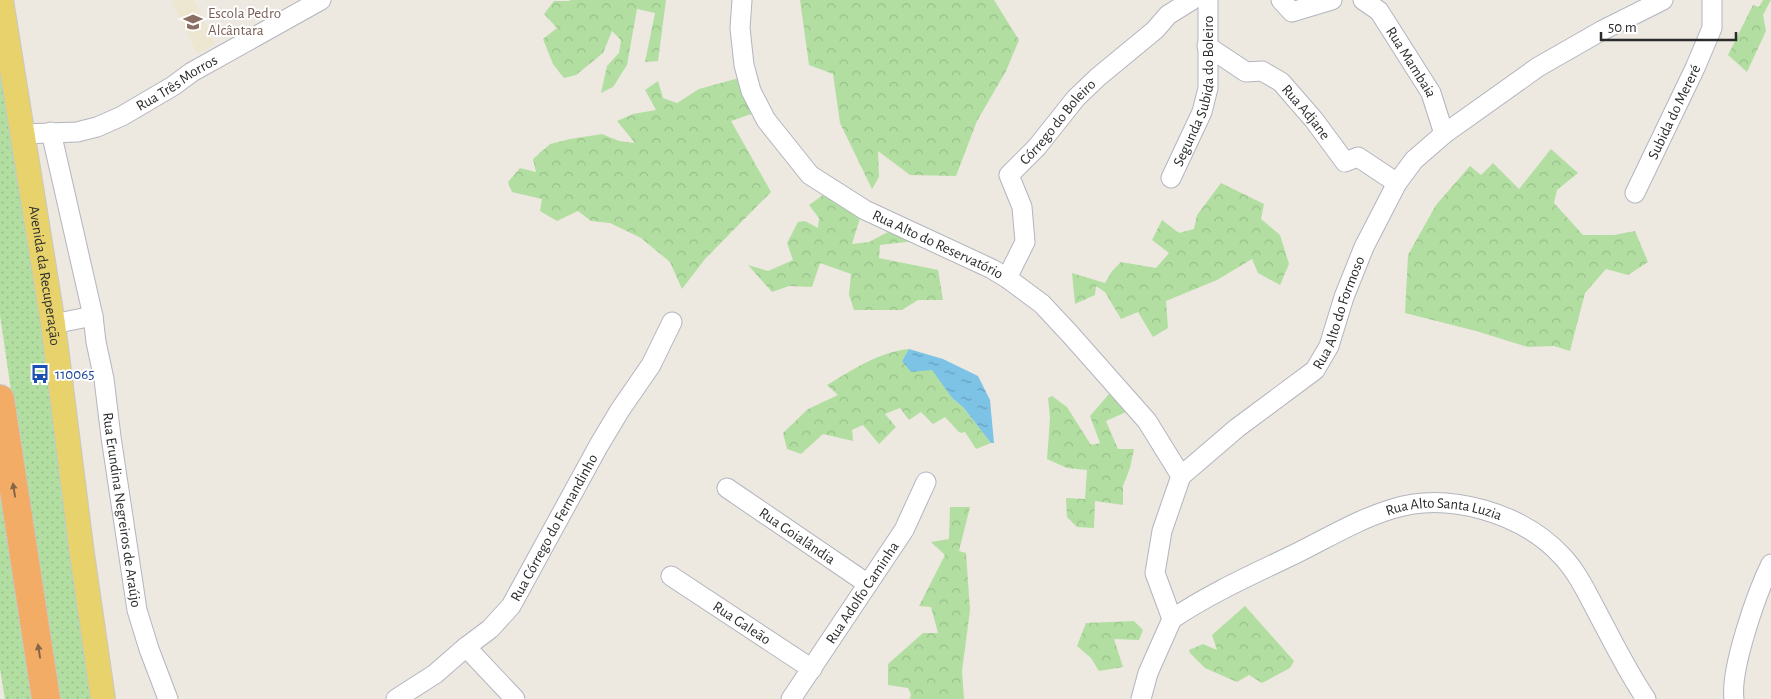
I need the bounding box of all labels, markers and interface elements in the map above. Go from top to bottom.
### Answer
place label: Escola Pedro Alcântara [208,6,281,38]
scale bar [1601,10,1736,42]
school or university icon: Escola Pedro Alcântara [182,11,204,33]
street label: Segunda Subida do Boleiro [1170,16,1216,169]
text: 50 m [1608,20,1637,35]
street label: Rua Mambaia [1383,24,1439,99]
street label: Rua Três Morros [133,52,220,114]
street label: Subida do Mereré [1645,62,1703,162]
street label: Córrego do Boleiro [1017,76,1098,167]
street label: Rua Adjane [1279,81,1333,142]
street label: Avenida da Recuperação [27,204,63,346]
street label: Rua Alto do Reservatório [870,207,1006,281]
street label: Rua Alto do Formoso [1310,254,1367,372]
bus stop icon: 110065 [29,363,51,385]
place label: 110065 [55,367,94,382]
street label: Rua Erundina Negreiros de Araújo [101,412,144,609]
street label: Rua Córrego do Fernandinho [508,451,600,604]
one-way arrow [10,482,18,498]
street label: Rua Alto Santa Luzia [1384,495,1504,523]
street label: Rua Goialândia [757,505,838,567]
street label: Rua Adolfo Caminha [823,539,902,646]
street label: Rua Galeão [710,598,774,647]
one-way arrow [35,642,43,658]

